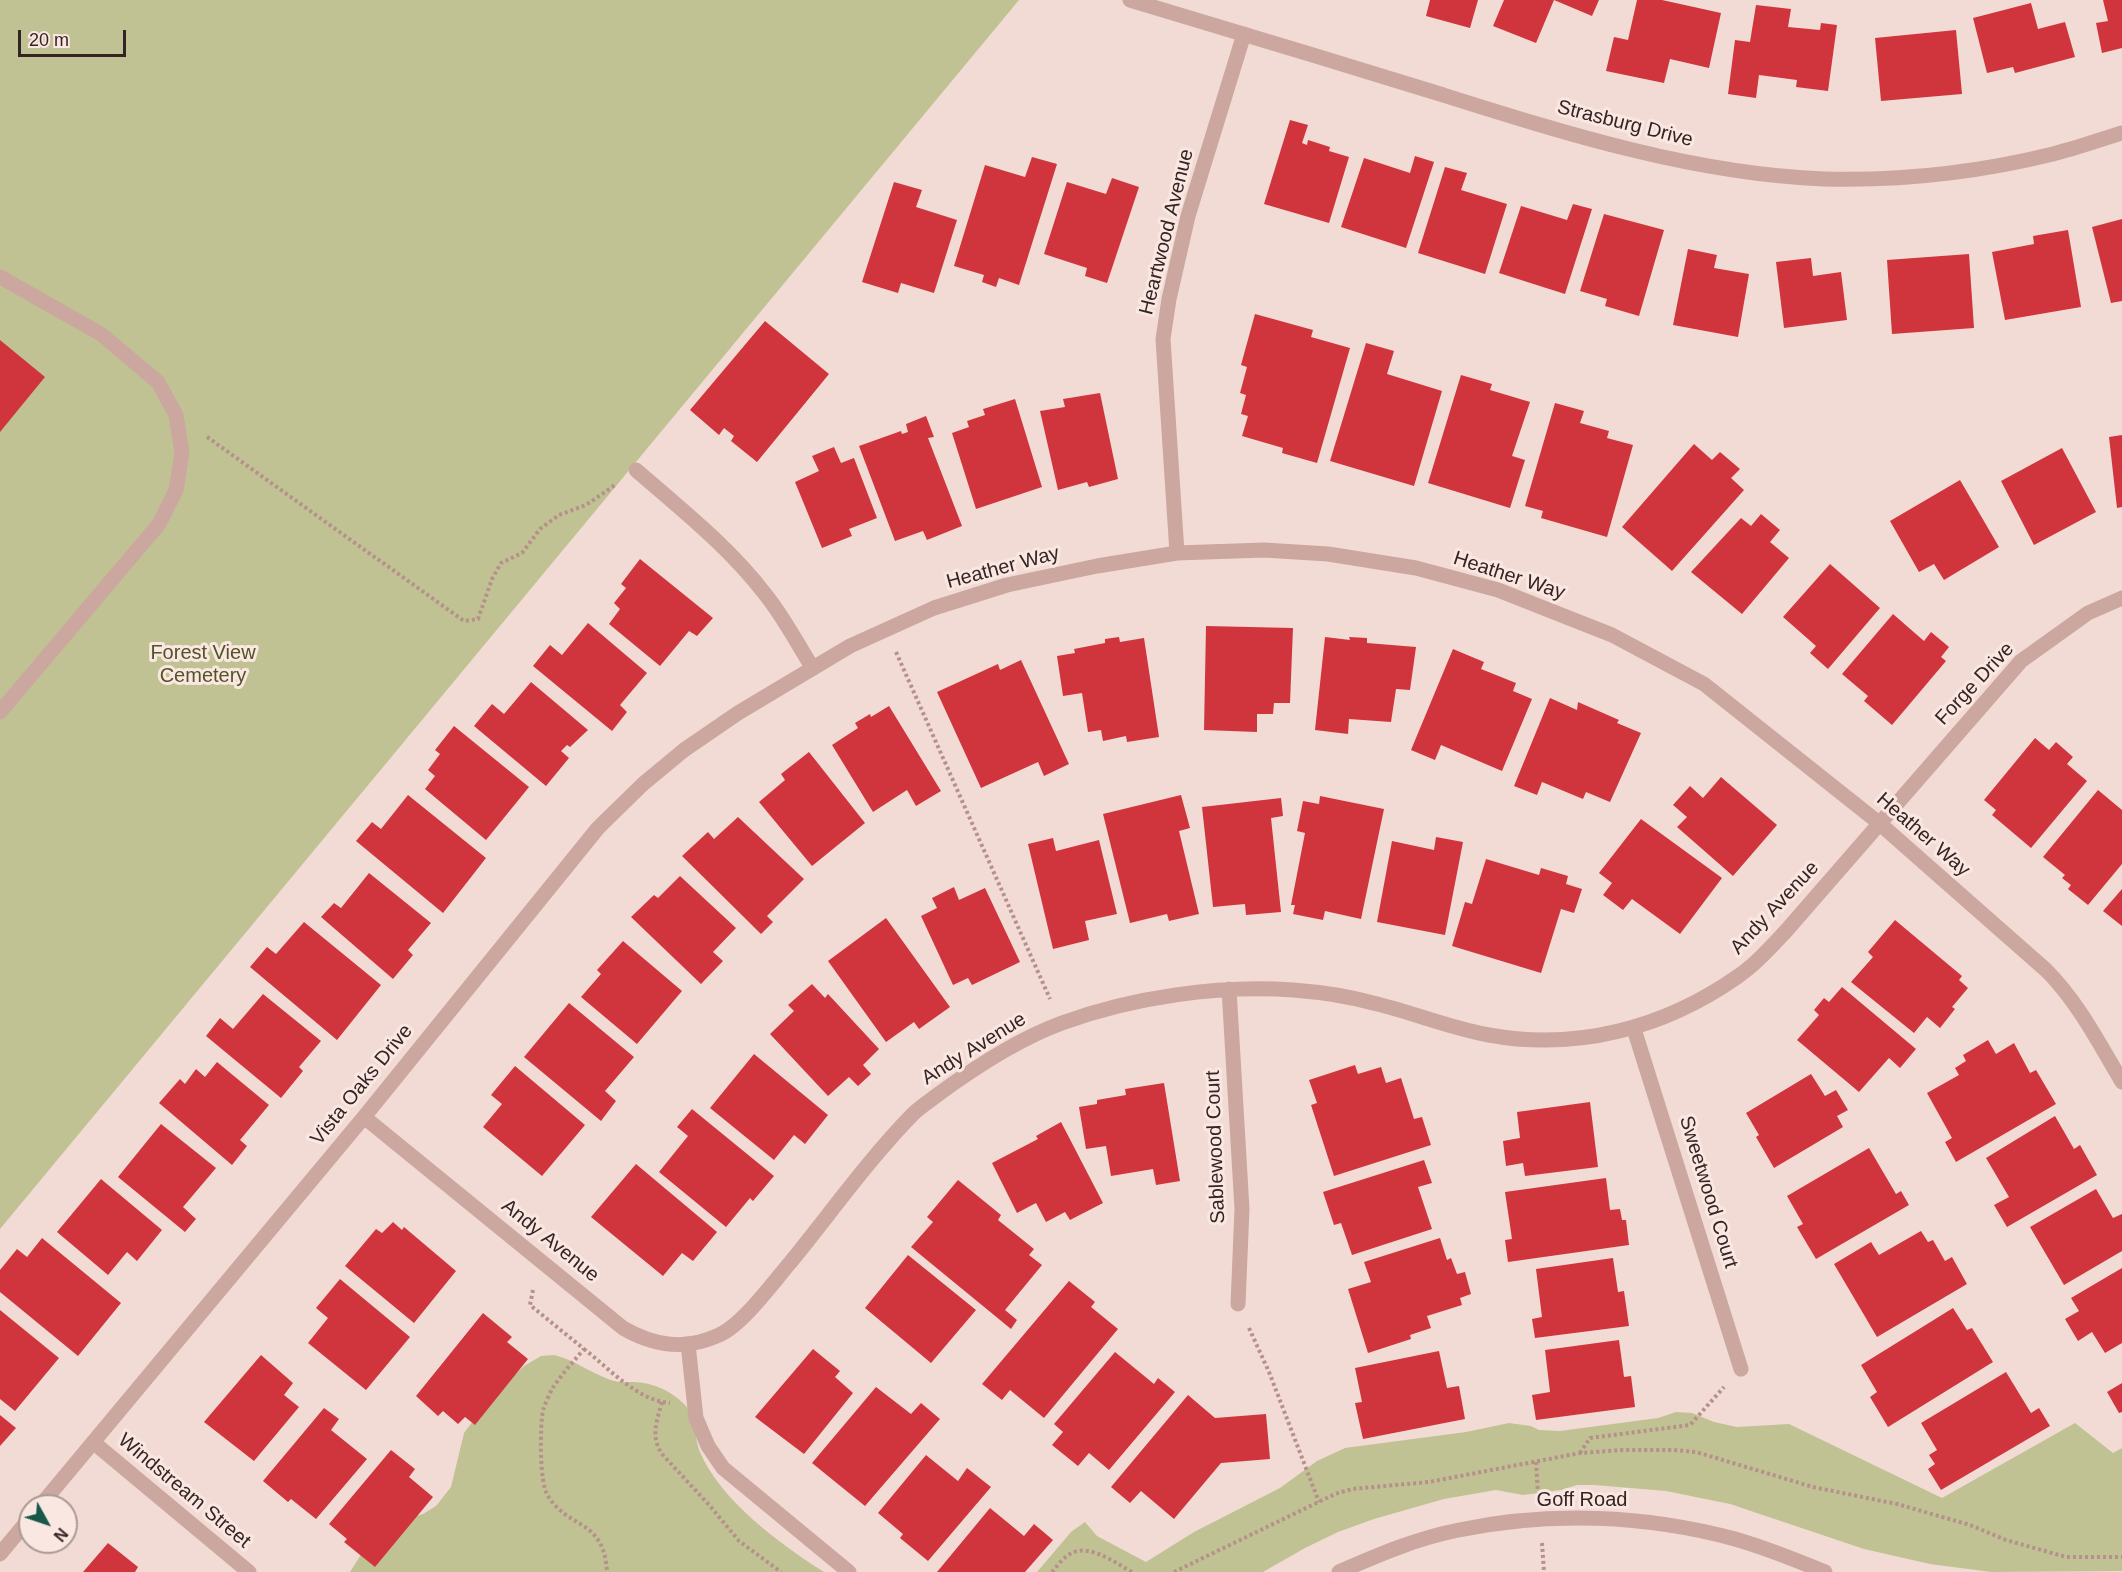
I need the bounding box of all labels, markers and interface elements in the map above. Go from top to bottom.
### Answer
scale bar [21,18,129,56]
text: 20 m [29,30,69,50]
street label: Strasburg Drive [1555,96,1695,152]
street label: Heartwood Avenue [1135,147,1199,317]
street label: Heather Way [944,541,1062,595]
street label: Heather Way [1450,547,1568,605]
street label: Forge Drive [1931,638,2019,730]
park label: Forest View Cemetery [150,641,256,688]
street label: Heather Way [1871,788,1975,882]
street label: Andy Avenue [1726,856,1824,960]
street label: Andy Avenue [917,1007,1031,1091]
street label: Vista Oaks Drive [306,1020,418,1150]
street label: Sablewood Court [1201,1070,1231,1224]
street label: Sweetwood Court [1673,1113,1743,1271]
street label: Andy Avenue [496,1194,604,1288]
street label: Windstream Street [113,1429,255,1553]
street label: Goff Road [1537,1488,1627,1512]
north arrow [18,1494,78,1554]
text: N [50,1525,71,1544]

